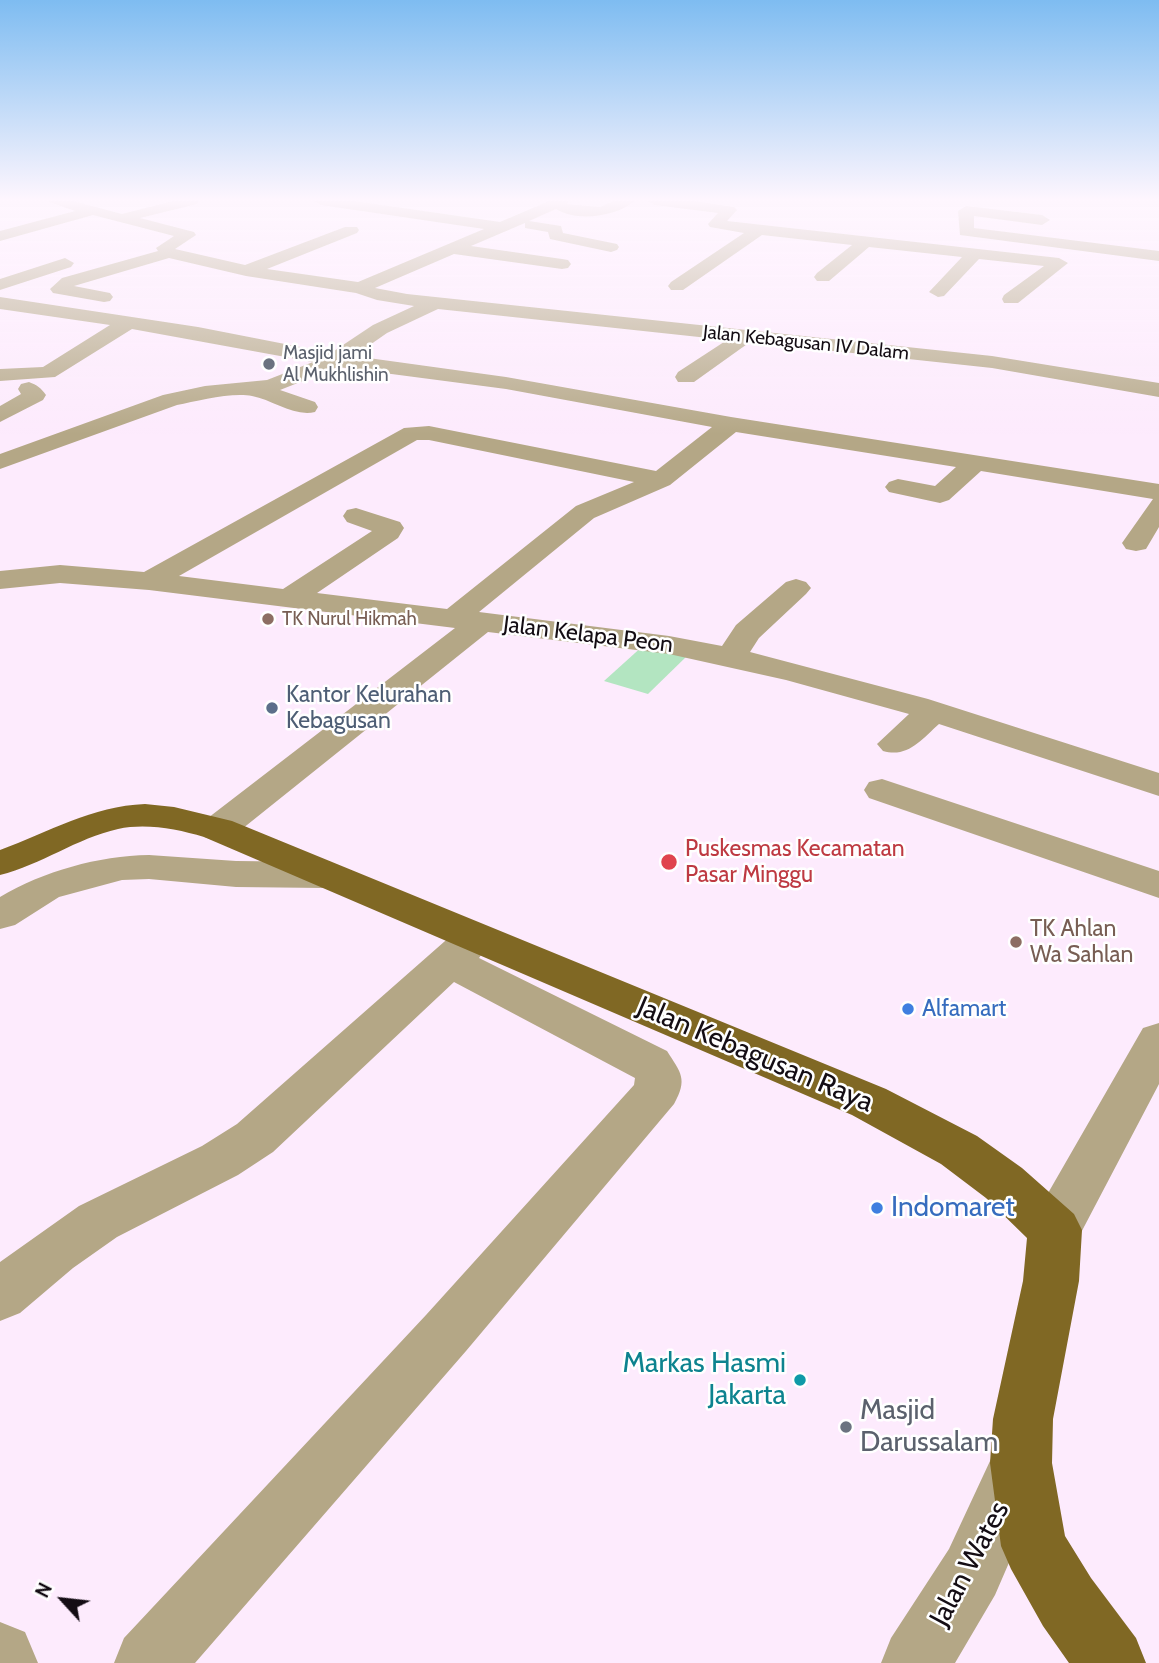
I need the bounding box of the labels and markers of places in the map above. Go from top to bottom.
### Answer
place label: Masjid jami Al Mukhlishin [283,342,389,386]
marker: Masjid jami Al Mukhlishin [261,356,277,372]
place label: TK Nurul Hikmah [282,608,417,630]
marker: TK Nurul Hikmah [260,611,276,627]
place label: Kantor Kelurahan Kebagusan [286,681,451,735]
marker: Kantor Kelurahan Kebagusan [264,700,280,716]
place label: Puskesmas Kecamatan Pasar Minggu [685,835,905,889]
marker: Puskesmas Kecamatan Pasar Minggu [659,852,679,872]
place label: TK Ahlan Wa Sahlan [1030,915,1133,969]
marker: TK Ahlan Wa Sahlan [1008,934,1024,950]
place label: Alfamart [922,995,1006,1023]
marker: Alfamart [900,1001,916,1017]
place label: Indomaret [891,1191,1015,1225]
marker: Indomaret [869,1200,885,1216]
place label: Markas Hasmi Jakarta [622,1347,786,1413]
marker: Markas Hasmi Jakarta [792,1372,808,1388]
place label: Masjid Darussalam [860,1394,998,1460]
marker: Masjid Darussalam [838,1419,854,1435]

